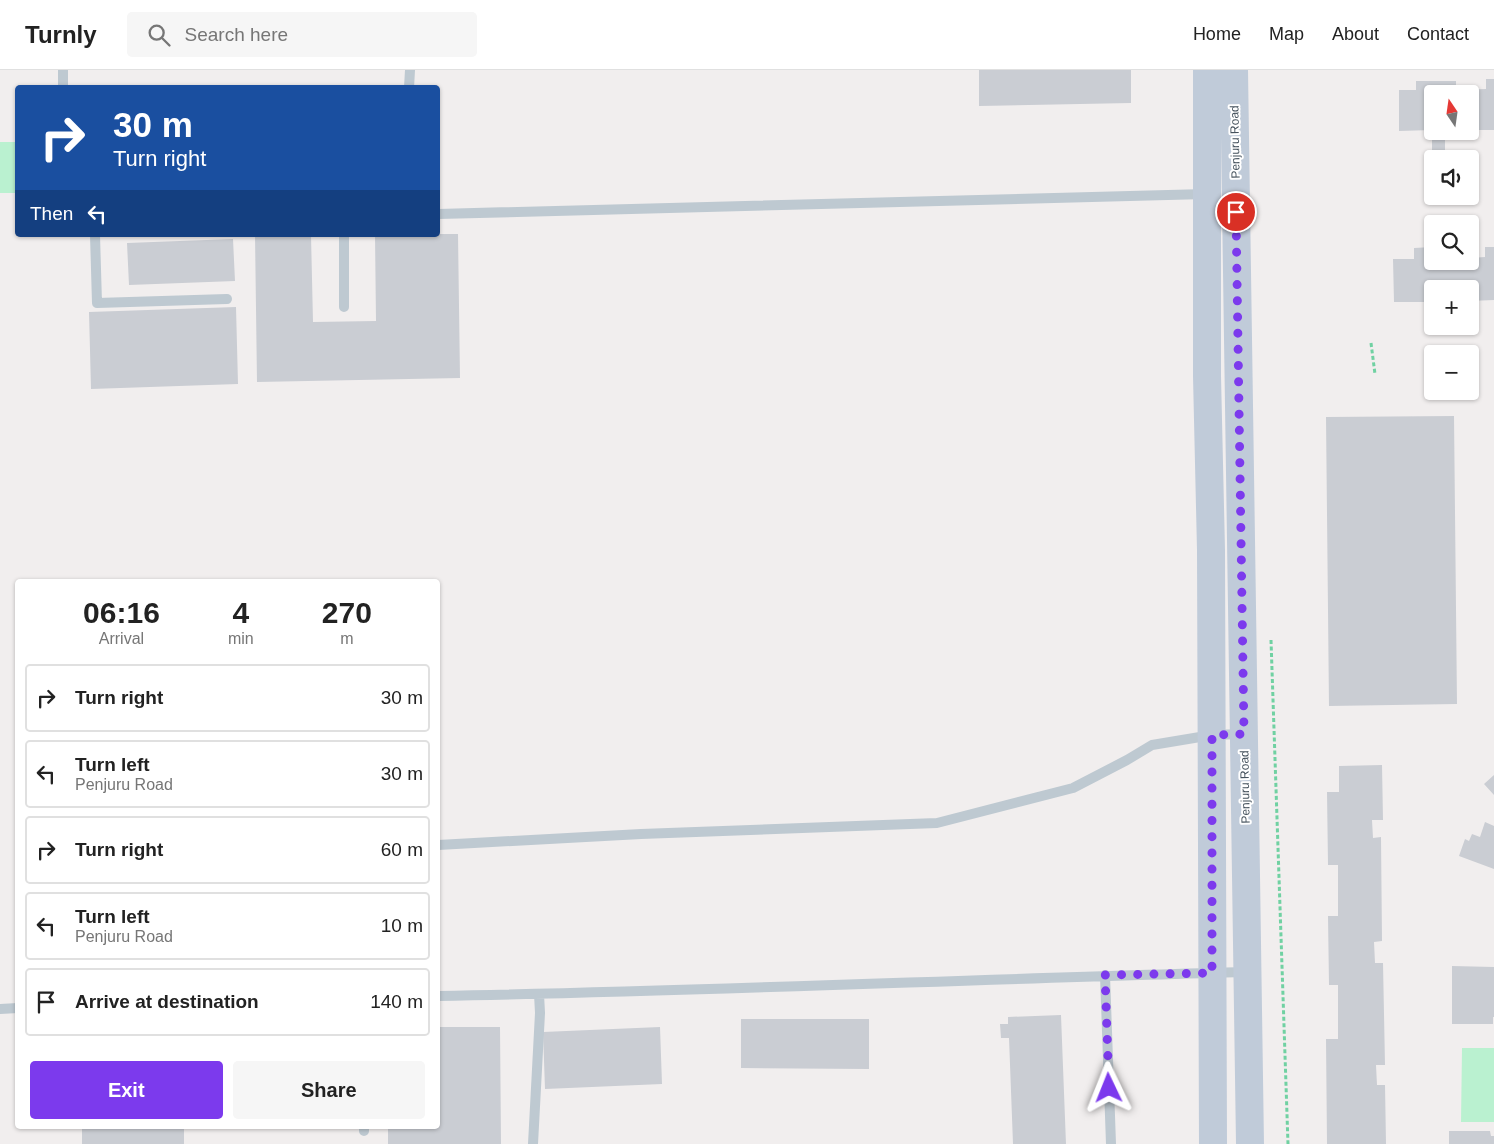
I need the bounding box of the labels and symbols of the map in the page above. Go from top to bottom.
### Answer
north arrow [1424,85,1479,140]
street label: Penjuru Road [1227,105,1243,179]
pin [1215,191,1257,233]
street label: Penjuru Road [1237,750,1253,824]
position arrow [1082,1061,1134,1113]

